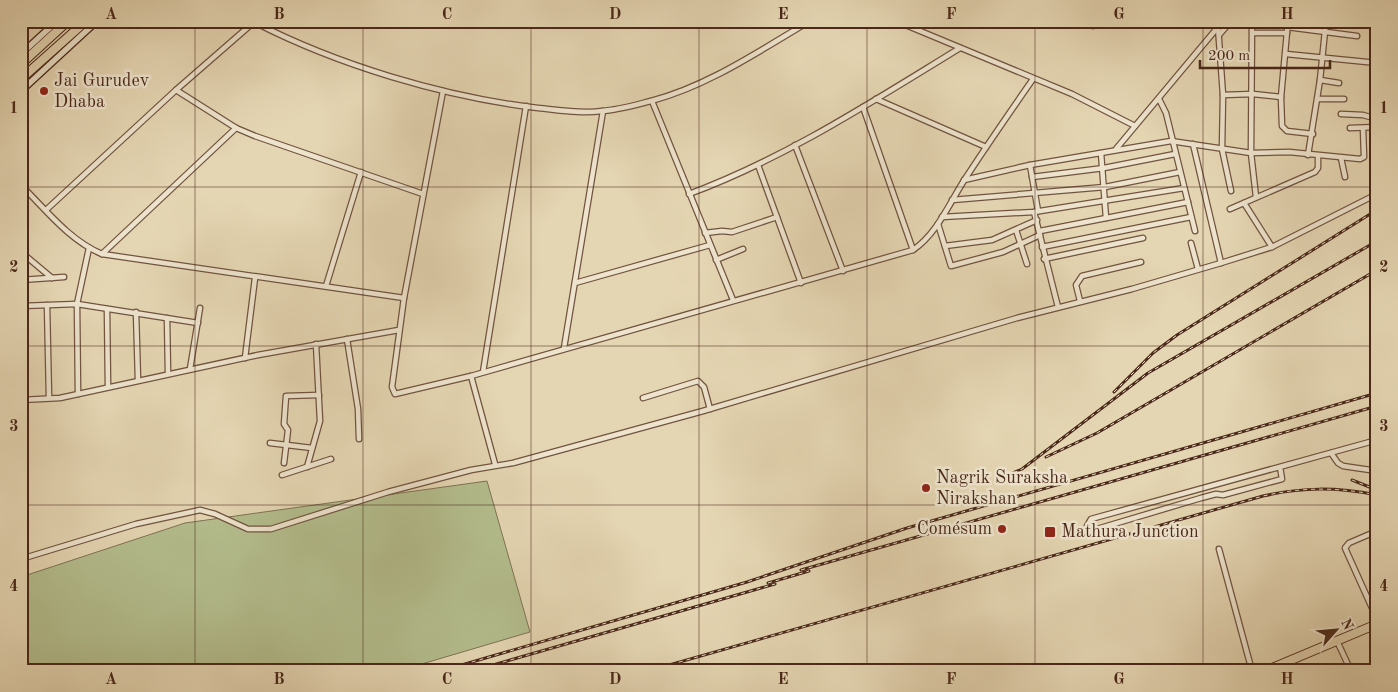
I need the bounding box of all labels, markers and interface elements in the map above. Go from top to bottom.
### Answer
text: A [105,7,117,23]
text: B [273,7,285,23]
text: C [442,7,452,23]
text: D [609,7,621,23]
text: E [777,7,789,23]
text: F [946,7,957,23]
text: G [1113,7,1125,23]
text: H [1280,7,1294,23]
scale bar [1200,38,1330,70]
text: 200 m [1208,49,1250,64]
place label: Jai Gurudev Dhaba [54,72,150,111]
marker: Jai Gurudev Dhaba [38,85,50,97]
text: 1 [9,101,19,117]
text: 1 [1379,101,1389,117]
text: 2 [9,260,19,276]
text: 2 [1379,260,1389,276]
text: 3 [9,419,19,435]
text: 3 [1379,419,1389,435]
place label: Nagrik Suraksha Nirakshan [936,469,1068,508]
marker: Nagrik Suraksha Nirakshan [920,482,932,494]
place label: Comésum [917,520,992,538]
marker: Comésum [996,523,1008,535]
place label: Mathura Junction [1061,523,1199,541]
marker: Mathura Junction [1043,525,1057,539]
text: 4 [9,579,19,595]
text: 4 [1379,579,1389,595]
north arrow [1310,604,1360,654]
text: N [1338,617,1355,633]
text: A [105,672,117,688]
text: B [273,672,285,688]
text: C [442,672,452,688]
text: D [609,672,621,688]
text: E [777,672,789,688]
text: F [946,672,957,688]
text: G [1113,672,1125,688]
text: H [1280,672,1294,688]

